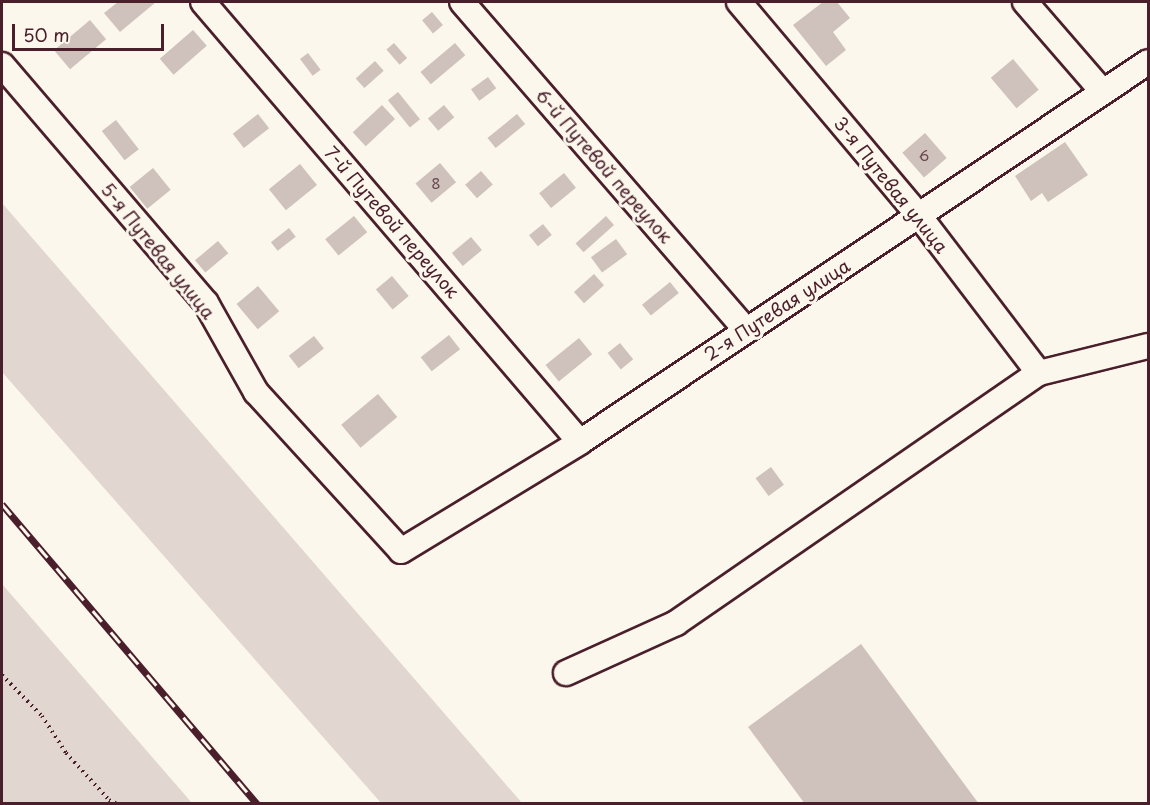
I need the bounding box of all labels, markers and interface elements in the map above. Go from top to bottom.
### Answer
scale bar [15,12,166,50]
text: 50 m [23,21,70,48]
street label: 6-й Путевой переулок [531,84,677,248]
street label: 3-я Путевая улица [829,112,953,258]
street label: 7-й Путевой переулок [320,141,464,303]
house number: 6 [919,146,929,164]
house number: 8 [431,174,441,192]
street label: 5-я Путевая улица [96,178,220,324]
street label: 2-я Путевая улица [700,254,854,366]

